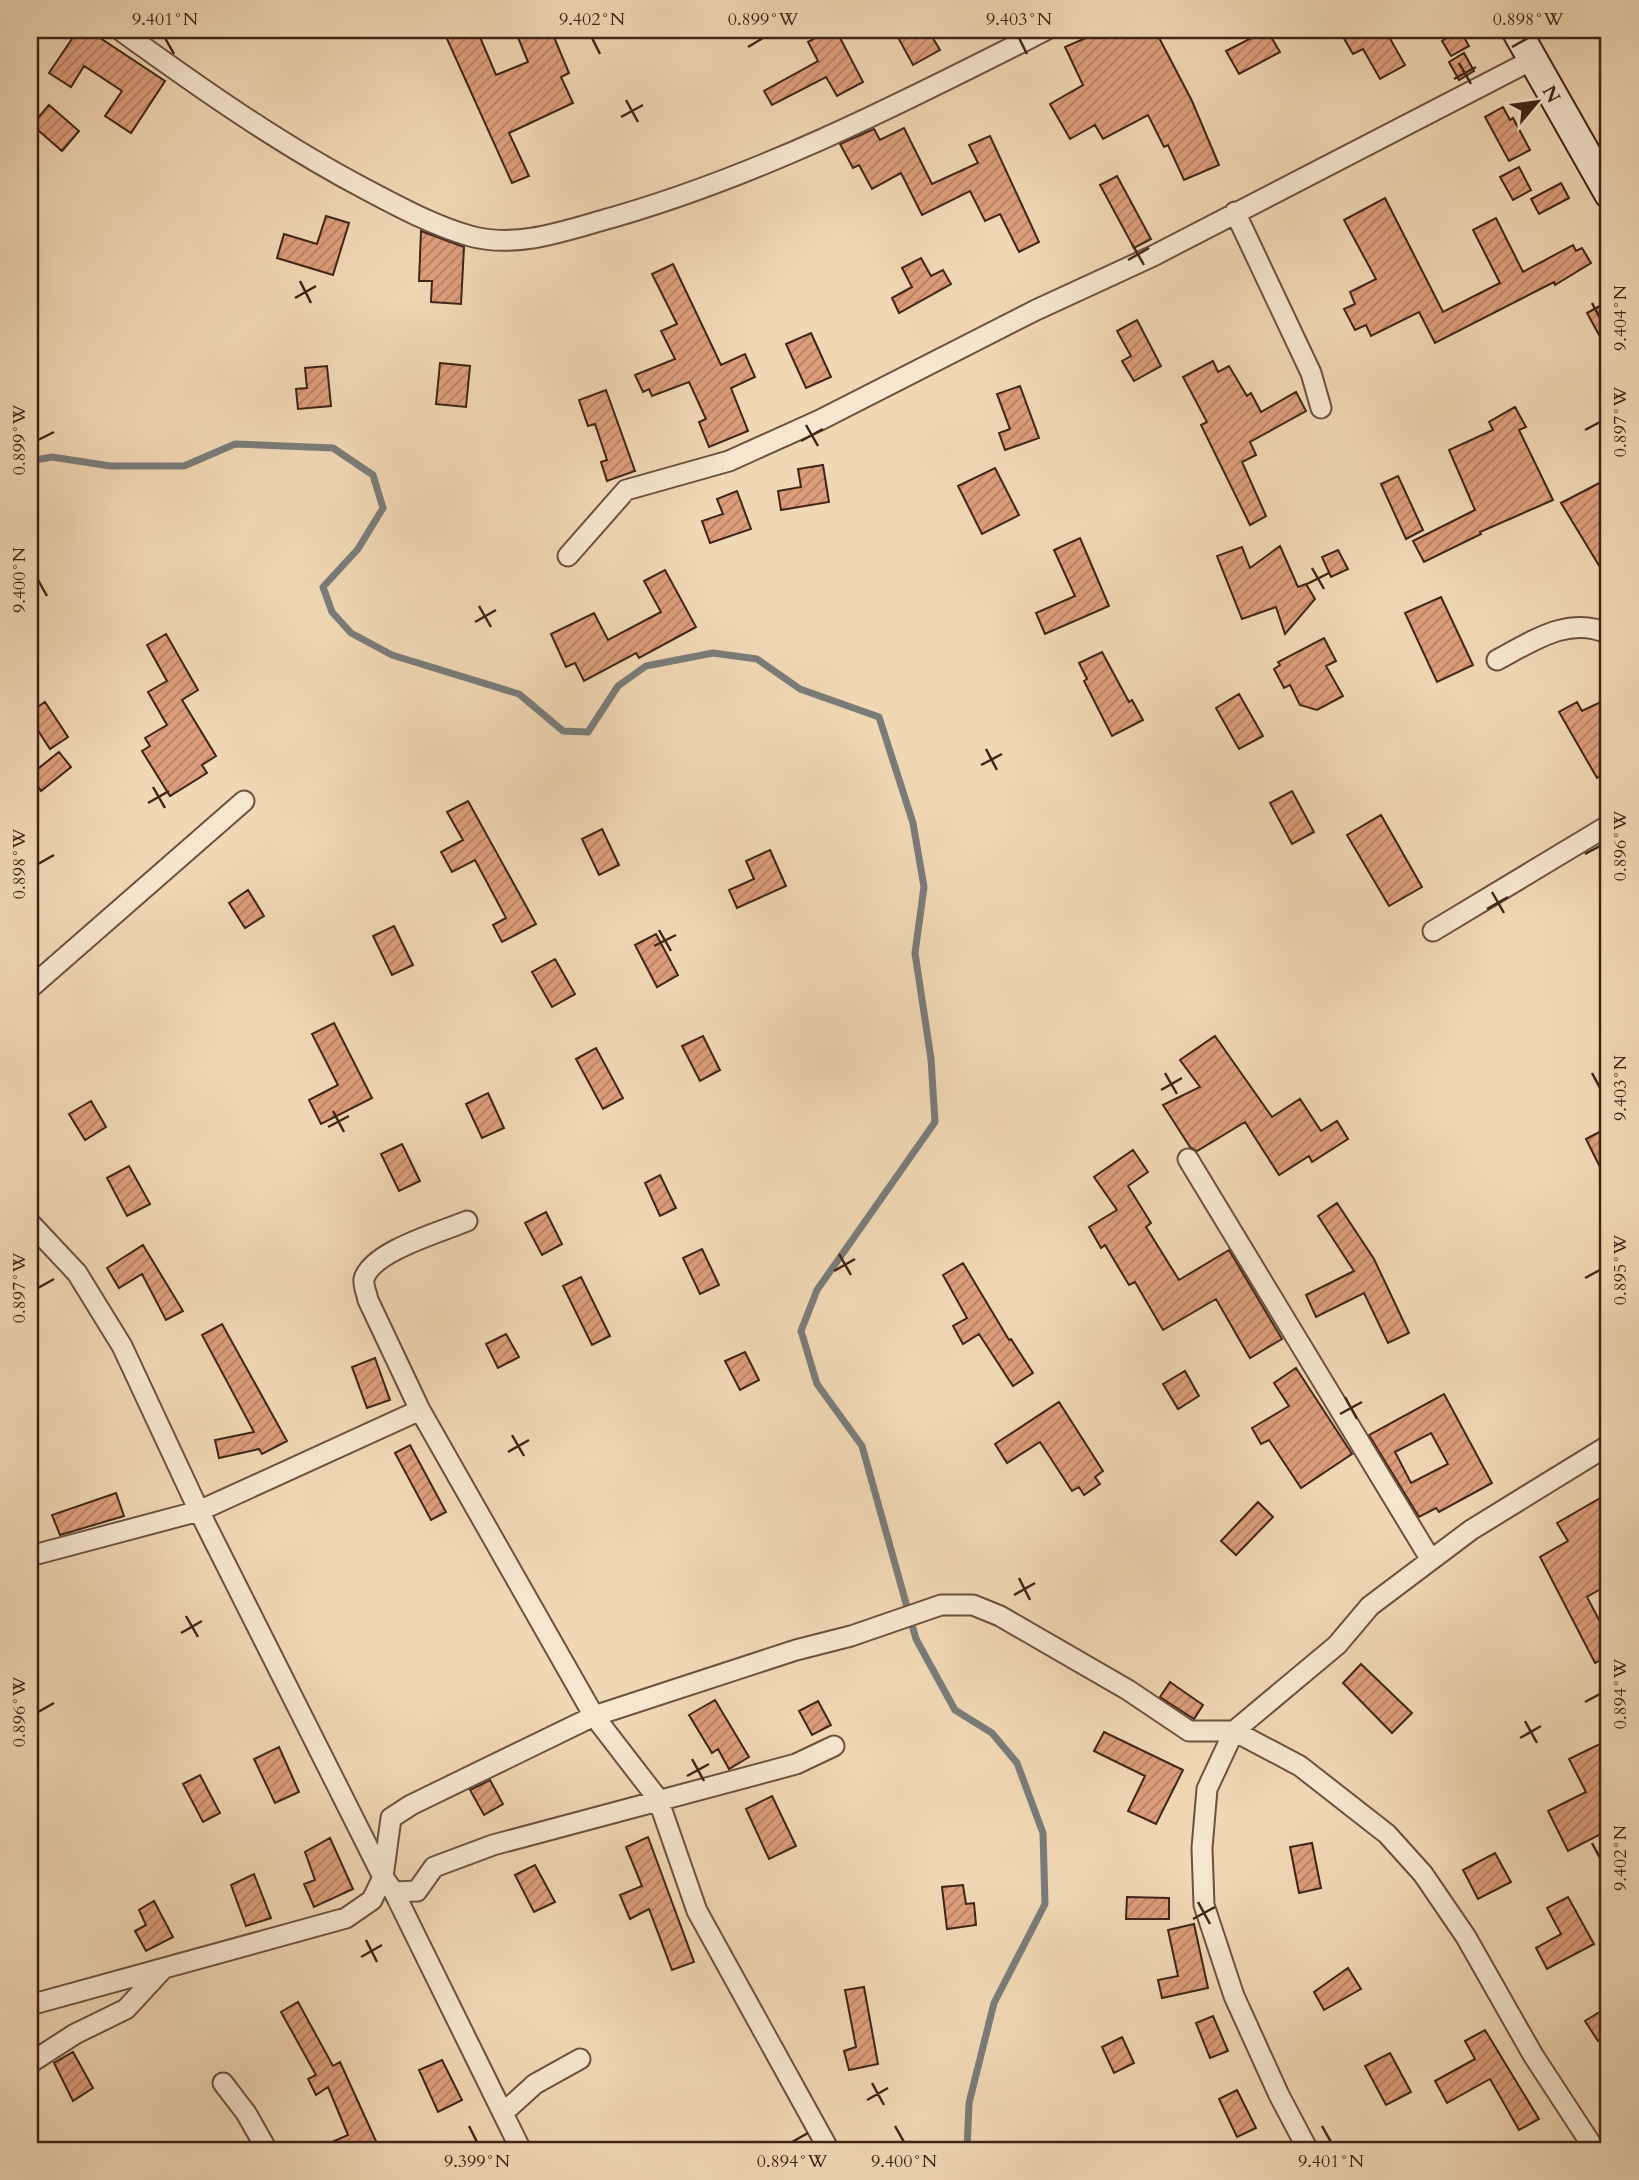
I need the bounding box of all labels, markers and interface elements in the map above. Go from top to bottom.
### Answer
text: 9.401°N [132,7,199,32]
text: 9.402°N [559,7,626,32]
text: 0.899°W [728,7,798,32]
text: 9.403°N [986,7,1053,32]
text: 0.898°W [1493,7,1563,32]
north arrow [1502,66,1572,136]
text: N [1536,81,1567,108]
text: 9.404°N [1608,284,1633,351]
text: 0.897°W [1608,387,1633,457]
text: 0.899°W [7,405,32,475]
text: 9.400°N [7,546,32,613]
text: 0.896°W [1608,811,1633,881]
text: 0.898°W [7,829,32,899]
text: 9.403°N [1608,1054,1633,1121]
text: 0.895°W [1608,1235,1633,1305]
text: 0.897°W [7,1253,32,1323]
text: 0.894°W [1608,1659,1633,1729]
text: 0.896°W [7,1677,32,1747]
text: 9.402°N [1608,1824,1633,1891]
text: 9.399°N [444,2149,511,2174]
text: 0.894°W [757,2149,827,2174]
text: 9.400°N [871,2149,938,2174]
text: 9.401°N [1298,2149,1365,2174]

